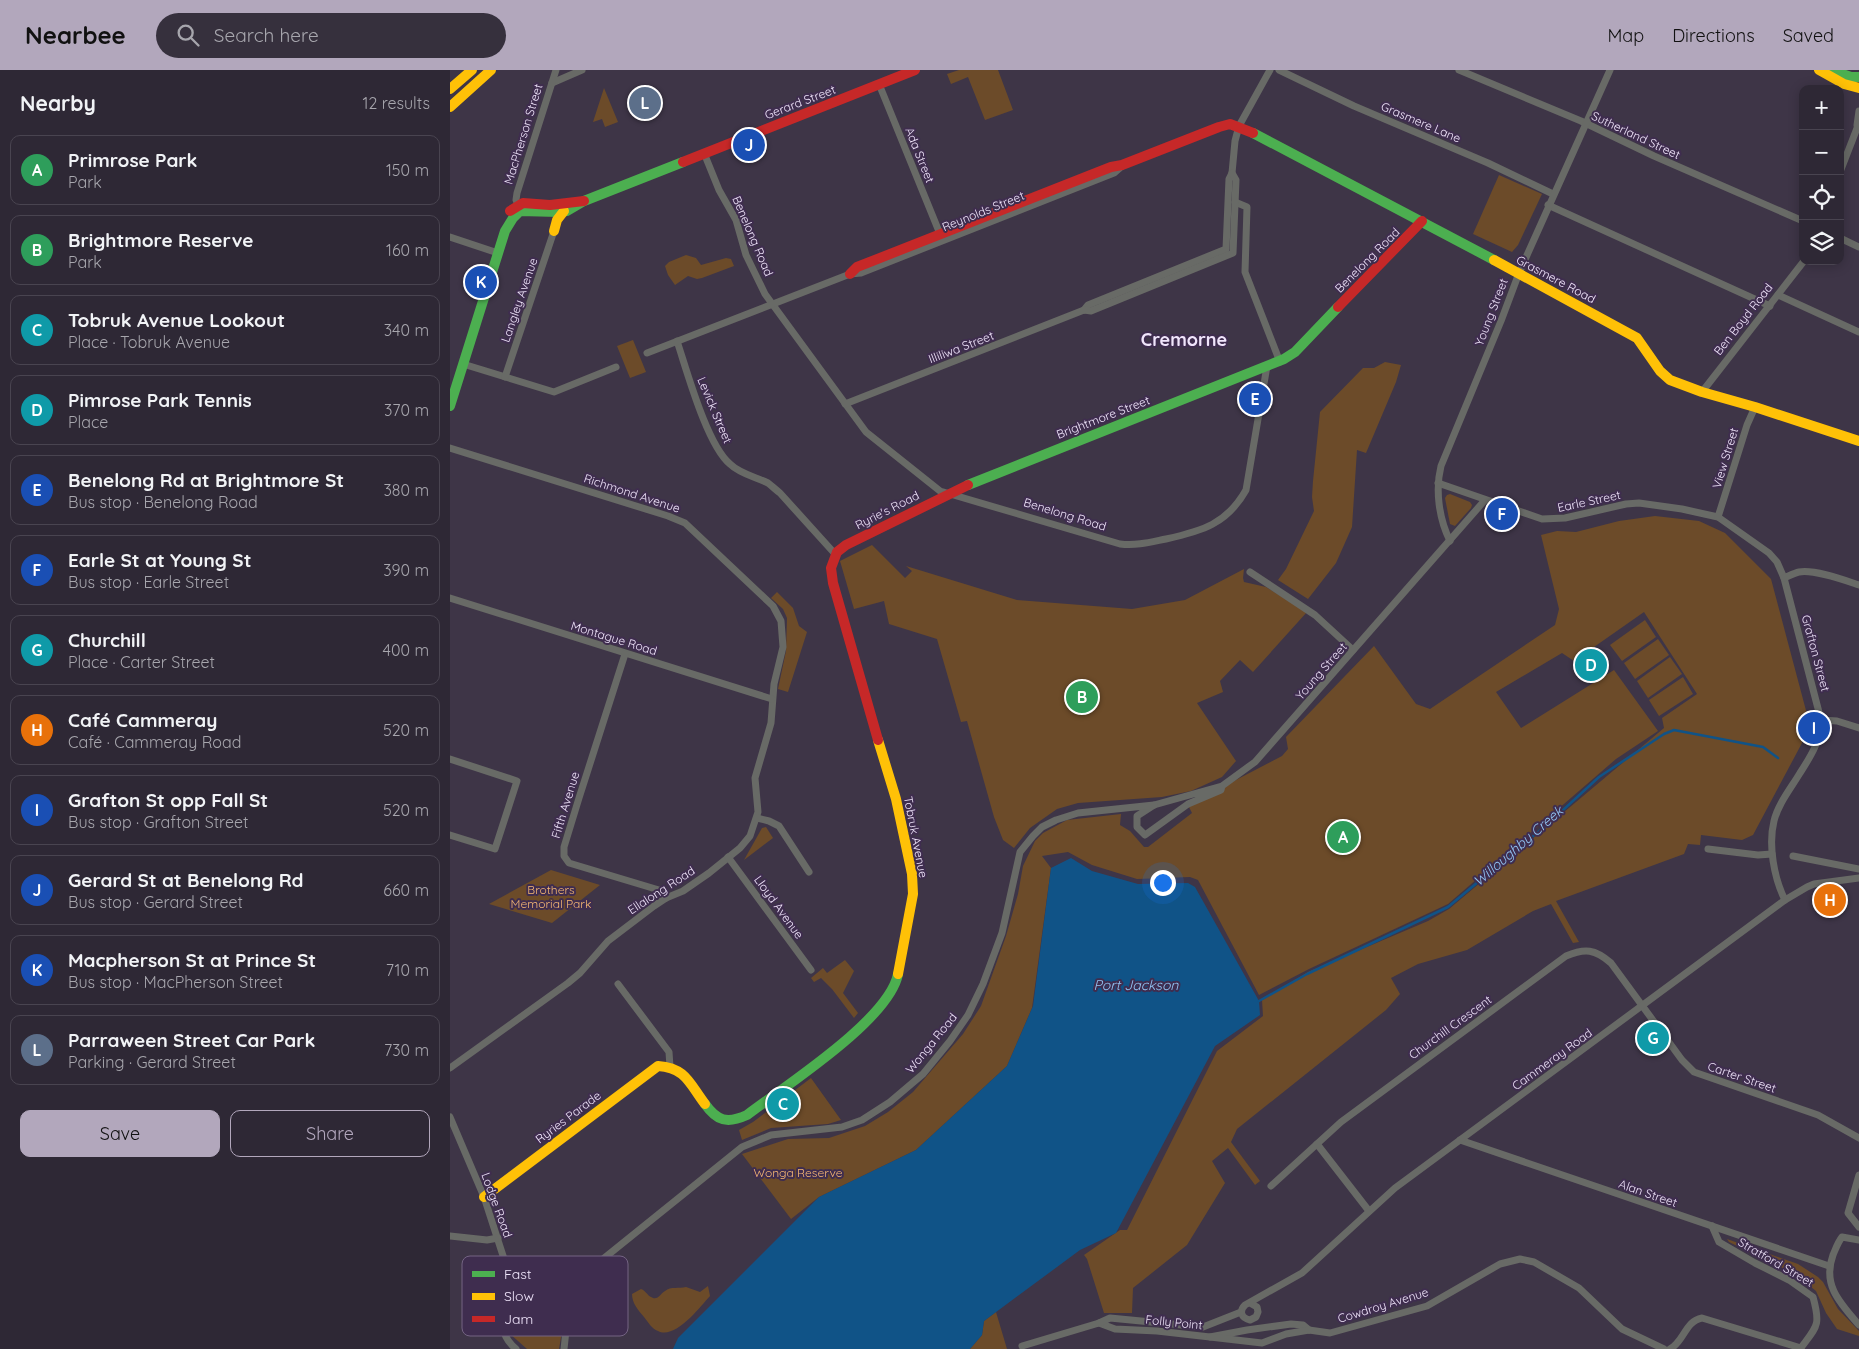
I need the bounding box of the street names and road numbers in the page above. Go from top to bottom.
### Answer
street label: MacPherson Street [501,82,545,186]
street label: Gerard Street [762,82,838,122]
street label: Grasmere Lane [1379,98,1463,146]
street label: Sutherland Street [1589,108,1683,162]
street label: Ada Street [902,125,938,185]
street label: Reynolds Street [940,188,1026,234]
street label: Benelong Road [729,194,777,278]
street label: Benelong Road [1331,224,1403,296]
street label: Grasmere Road [1514,252,1598,306]
street label: Langley Avenue [497,255,541,344]
street label: Young Street [1471,276,1511,348]
street label: Ben Boyd Road [1710,280,1776,358]
street label: Illiliwa Street [926,328,996,366]
street label: Levick Street [694,375,736,445]
street label: Brightmore Street [1054,392,1152,442]
street label: View Street [1709,426,1741,490]
street label: Richmond Avenue [582,470,682,516]
street label: Ryrie's Road [852,487,922,533]
street label: Earle Street [1556,487,1622,515]
street label: Benelong Road [1022,494,1108,534]
street label: Grafton Street [1799,613,1833,693]
street label: Montague Road [569,618,659,658]
street label: Young Street [1292,639,1350,703]
street label: Fifth Avenue [548,770,582,840]
street label: Tobruk Avenue [901,795,931,879]
street label: Ellalong Road [625,863,697,917]
street label: Lloyd Avenue [751,872,807,942]
street label: Churchill Crescent [1406,992,1494,1062]
street label: Wonga Road [902,1010,960,1076]
street label: Cammeray Road [1509,1025,1595,1093]
street label: Carter Street [1706,1058,1778,1096]
street label: Ryries Parade [532,1087,604,1146]
street label: Lodge Road [478,1170,516,1240]
street label: Alan Street [1617,1176,1679,1210]
street label: Stratford Street [1735,1234,1817,1290]
street label: Cowdroy Avenue [1336,1284,1430,1326]
street label: Folly Point [1145,1312,1203,1332]

